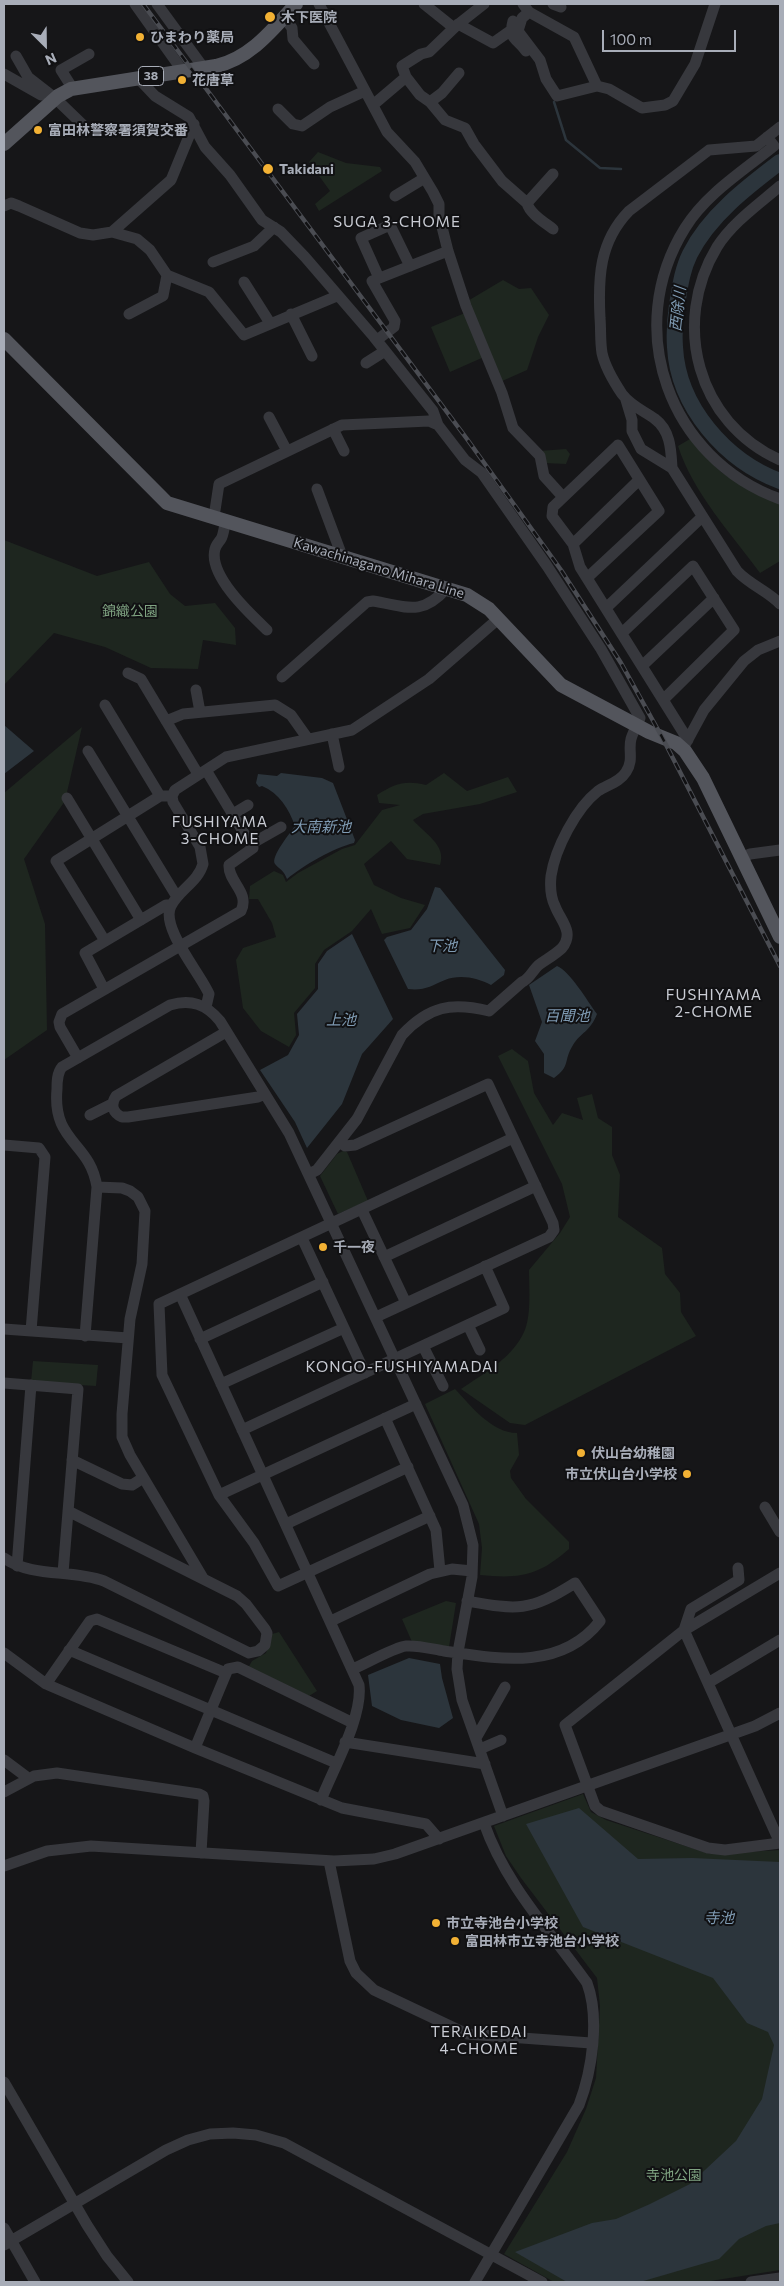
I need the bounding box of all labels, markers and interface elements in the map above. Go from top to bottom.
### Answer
place label: 木下医院 [281,9,337,25]
marker: 木下医院 [263,10,277,24]
north arrow [20,20,70,70]
scale bar [604,20,738,52]
place label: ひまわり薬局 [150,29,234,45]
text: 100 m [610,30,652,48]
marker: ひまわり薬局 [134,31,146,43]
text: N [43,49,59,69]
road number: 38 [138,66,164,85]
place label: 花唐草 [192,72,234,88]
marker: 花唐草 [176,74,188,86]
place label: 富田林警察署須賀交番 [48,122,188,138]
marker: 富田林警察署須賀交番 [32,124,44,136]
place label: Takidani [279,161,334,177]
marker: Takidani [261,162,275,176]
district label: SUGA 3-CHOME [332,213,462,231]
water label: 西除川 [667,286,689,332]
street label: Kawachinagano Mihara Line [292,534,466,602]
park label: 錦織公園 [102,603,158,619]
district label: FUSHIYAMA 3-CHOME [171,813,269,848]
water label: 大南新池 [291,818,351,836]
water label: 下池 [427,937,457,955]
district label: FUSHIYAMA 2-CHOME [665,986,763,1021]
water label: 百聞池 [545,1007,589,1025]
water label: 上池 [326,1011,356,1029]
place label: 千一夜 [333,1239,375,1255]
marker: 千一夜 [317,1241,329,1253]
district label: KONGO-FUSHIYAMADAI [303,1358,501,1376]
place label: 伏山台幼稚園 [591,1445,675,1461]
marker: 伏山台幼稚園 [575,1447,587,1459]
place label: 市立伏山台小学校 [565,1466,677,1482]
marker: 市立伏山台小学校 [681,1468,693,1480]
water label: 寺池 [704,1909,734,1927]
place label: 市立寺池台小学校 [446,1915,558,1931]
marker: 市立寺池台小学校 [430,1917,442,1929]
place label: 富田林市立寺池台小学校 [465,1933,619,1949]
marker: 富田林市立寺池台小学校 [449,1935,461,1947]
district label: TERAIKEDAI 4-CHOME [429,2023,529,2058]
park label: 寺池公園 [646,2167,702,2183]

